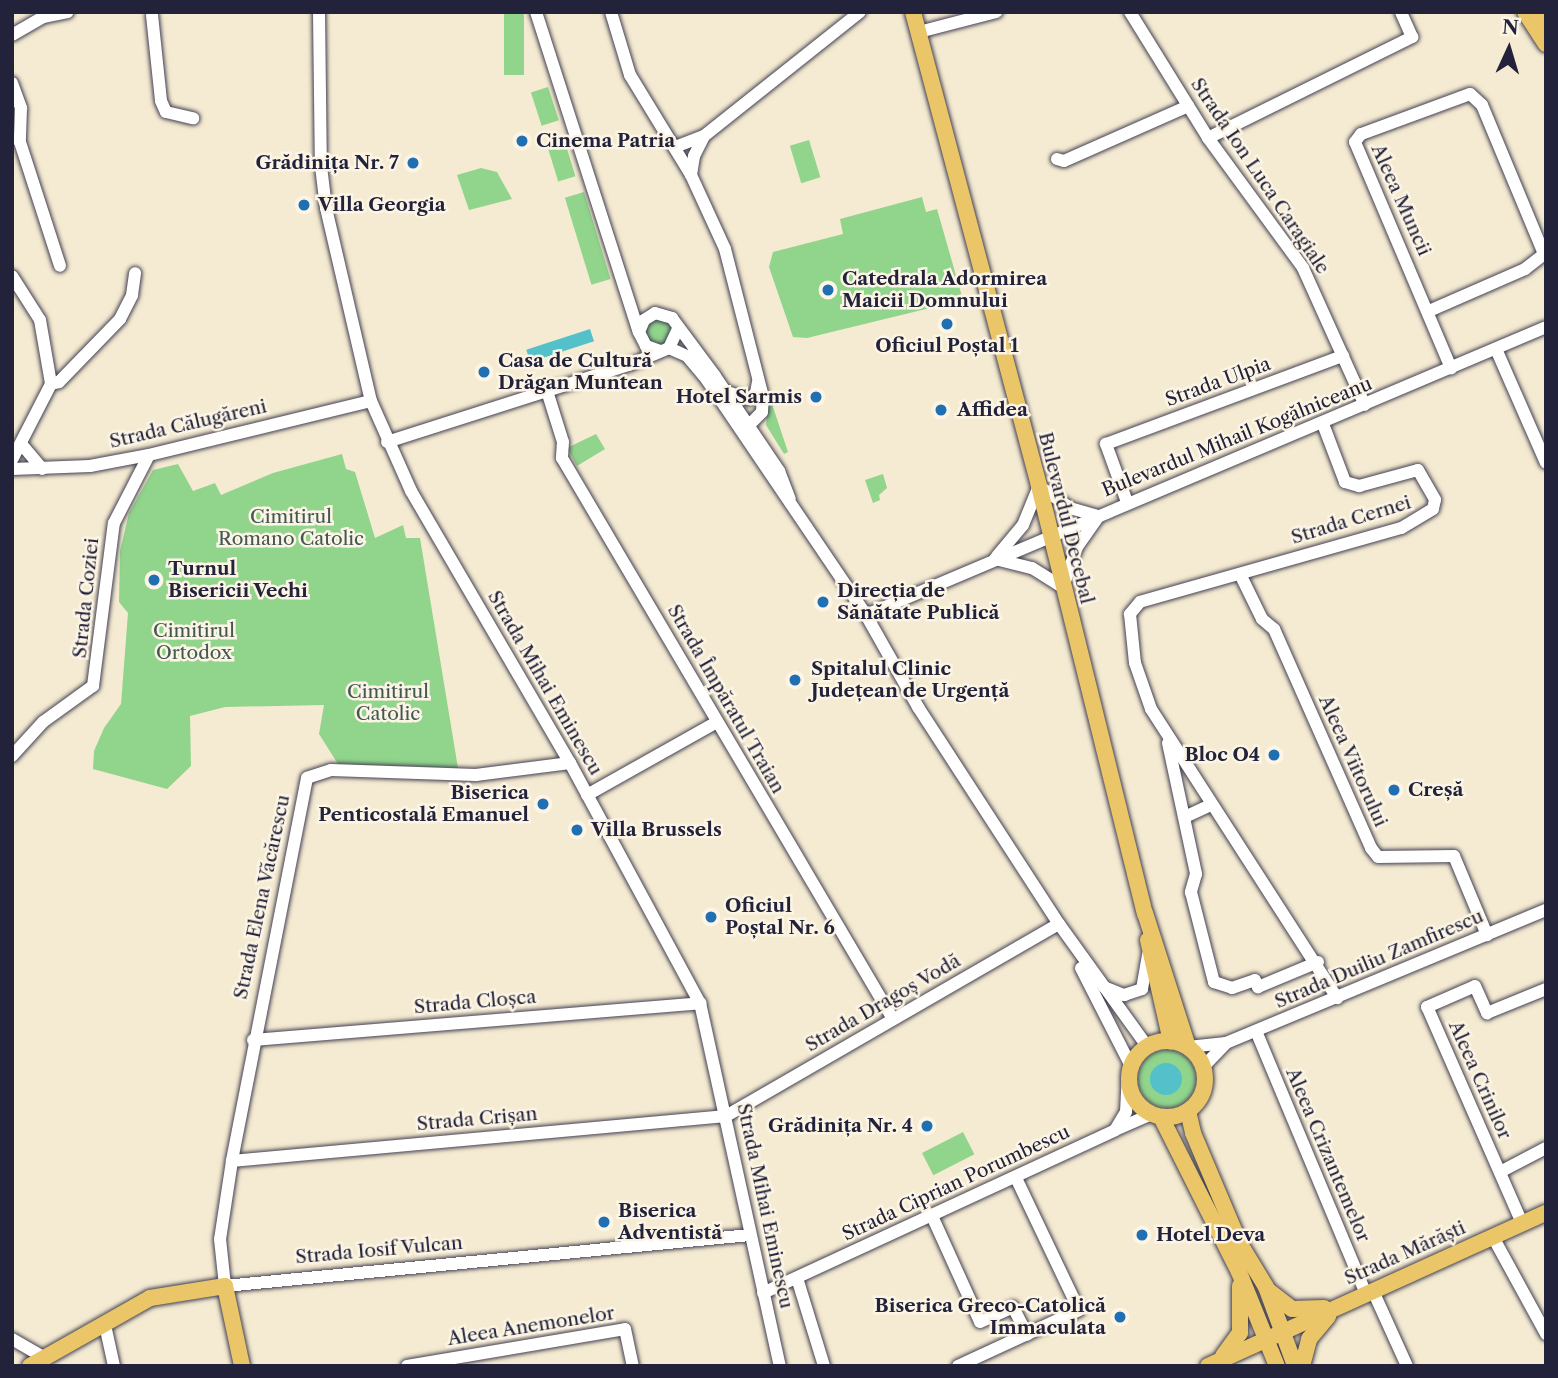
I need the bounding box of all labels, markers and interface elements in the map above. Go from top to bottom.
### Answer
north arrow [1474,14,1544,84]
text: N [1501,16,1520,40]
street label: Strada Ion Luca Caragiale [1186,73,1334,279]
place label: Cinema Patria [536,130,675,152]
marker: Cinema Patria [514,133,530,149]
street label: Aleea Muncii [1366,141,1436,259]
place label: Grădinița Nr. 7 [255,152,399,174]
marker: Grădinița Nr. 7 [405,155,421,171]
place label: Villa Georgia [318,194,446,216]
marker: Villa Georgia [296,197,312,213]
place label: Catedrala Adormirea Maicii Domnului [842,268,1048,312]
marker: Catedrala Adormirea Maicii Domnului [820,282,836,298]
marker: Oficiul Poștal 1 [939,316,955,332]
place label: Oficiul Poștal 1 [875,335,1019,357]
place label: Casa de Cultură Drăgan Muntean [498,350,663,394]
street label: Strada Ulpia [1162,352,1274,412]
marker: Casa de Cultură Drăgan Muntean [476,364,492,380]
street label: Bulevardul Mihail Kogălniceanu [1099,372,1375,502]
place label: Hotel Sarmis [676,386,802,408]
marker: Hotel Sarmis [808,389,824,405]
street label: Strada Călugăreni [107,395,269,453]
place label: Affidea [957,399,1028,421]
marker: Affidea [931,400,951,420]
street label: Bulevardul Decebal [1034,430,1098,606]
street label: Strada Cernei [1288,491,1414,549]
park label: Cimitirul Romano Catolic [218,506,364,550]
street label: Strada Coziei [68,537,104,659]
place label: Turnul Bisericii Vechi [168,558,308,602]
marker: Turnul Bisericii Vechi [146,572,162,588]
place label: Direcția de Sănătate Publică [837,580,999,624]
street label: Strada Mihai Eminescu [483,587,607,779]
marker: Direcția de Sănătate Publică [815,594,831,610]
street label: Strada Împăratul Traian [662,600,790,798]
park label: Cimitirul Ortodox [153,620,235,664]
place label: Spitalul Clinic Județean de Urgență [811,658,1009,702]
marker: Spitalul Clinic Județean de Urgență [785,670,805,690]
park label: Cimitirul Catolic [347,681,429,725]
street label: Aleea Viitorului [1314,691,1392,831]
place label: Bloc O4 [1184,744,1260,766]
marker: Bloc O4 [1266,747,1282,763]
place label: Creșă [1408,779,1464,801]
place label: Biserica Penticostală Emanuel [318,782,529,826]
marker: Creșă [1386,782,1402,798]
street label: Strada Elena Văcărescu [229,792,295,1002]
marker: Biserica Penticostală Emanuel [535,796,551,812]
place label: Villa Brussels [591,819,722,841]
marker: Villa Brussels [569,822,585,838]
place label: Oficiul Poștal Nr. 6 [725,895,835,939]
street label: Strada Duiliu Zamfirescu [1271,905,1487,1013]
marker: Oficiul Poștal Nr. 6 [703,909,719,925]
street label: Strada Dragoș Vodă [801,949,965,1057]
street label: Strada Cloșca [413,985,537,1019]
street label: Aleea Crinilor [1444,1017,1516,1143]
street label: Aleea Crizantemelor [1281,1064,1375,1246]
street label: Strada Mihai Eminescu [732,1101,798,1311]
street label: Strada Crișan [416,1102,538,1136]
place label: Grădinița Nr. 4 [768,1115,913,1137]
marker: Grădinița Nr. 4 [919,1118,935,1134]
street label: Strada Ciprian Porumbescu [838,1120,1074,1246]
place label: Biserica Adventistă [618,1200,722,1244]
marker: Biserica Adventistă [596,1214,612,1230]
street label: Strada Mărăști [1341,1216,1469,1290]
place label: Hotel Deva [1156,1224,1265,1246]
marker: Hotel Deva [1134,1227,1150,1243]
street label: Strada Iosif Vulcan [294,1231,464,1269]
place label: Biserica Greco-Catolică Immaculata [874,1295,1106,1339]
street label: Aleea Anemonelor [445,1301,617,1351]
marker: Biserica Greco-Catolică Immaculata [1112,1309,1128,1325]

